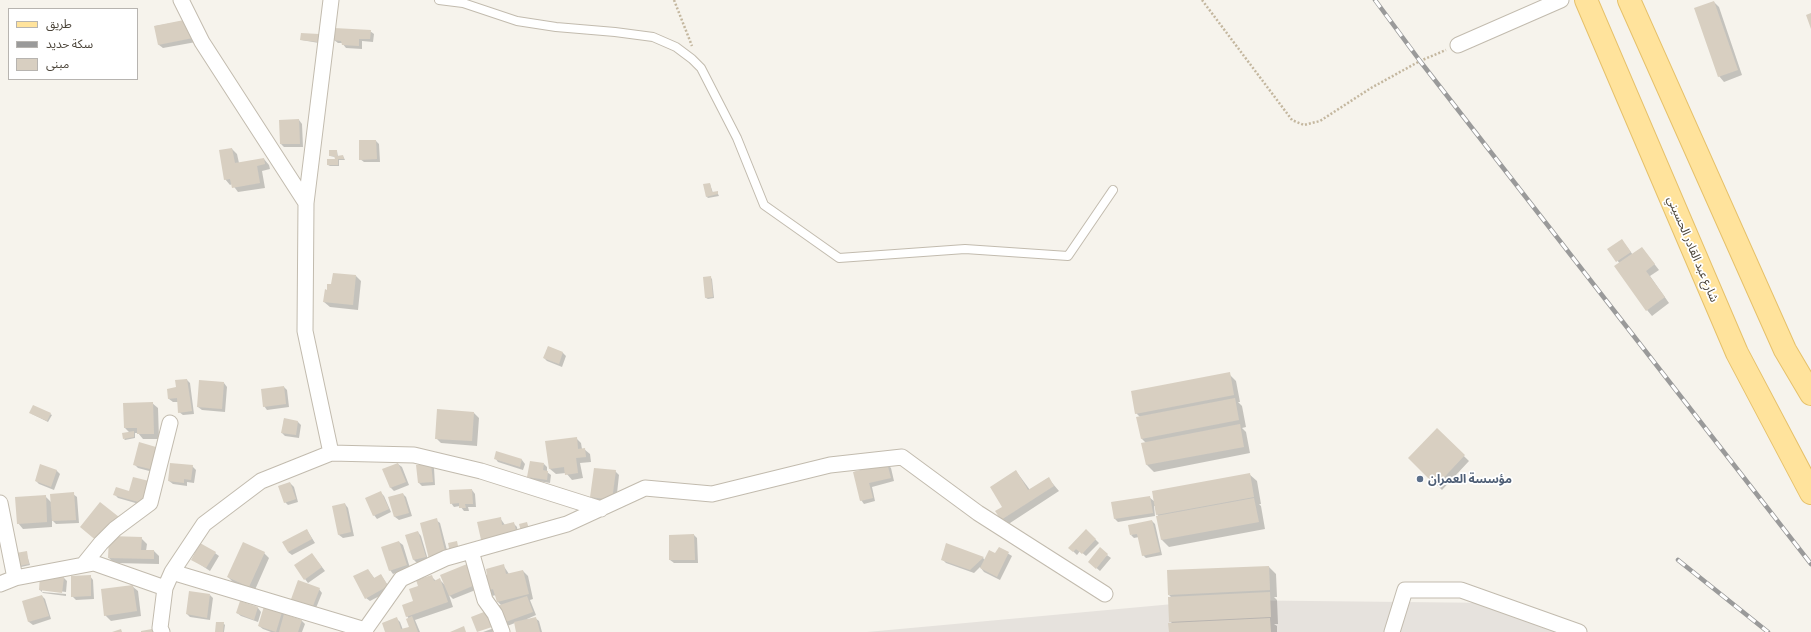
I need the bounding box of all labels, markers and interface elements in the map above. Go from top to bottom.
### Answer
legend [8,8,138,80]
text: طريق [46,16,72,30]
text: سكة حديد [46,36,93,50]
text: مبنى [46,56,69,70]
street label: شارع عبد القادر الحسيني [1664,194,1722,304]
place label: مؤسسة العمران [1428,472,1512,486]
marker: مؤسسة العمران [1415,474,1425,484]

